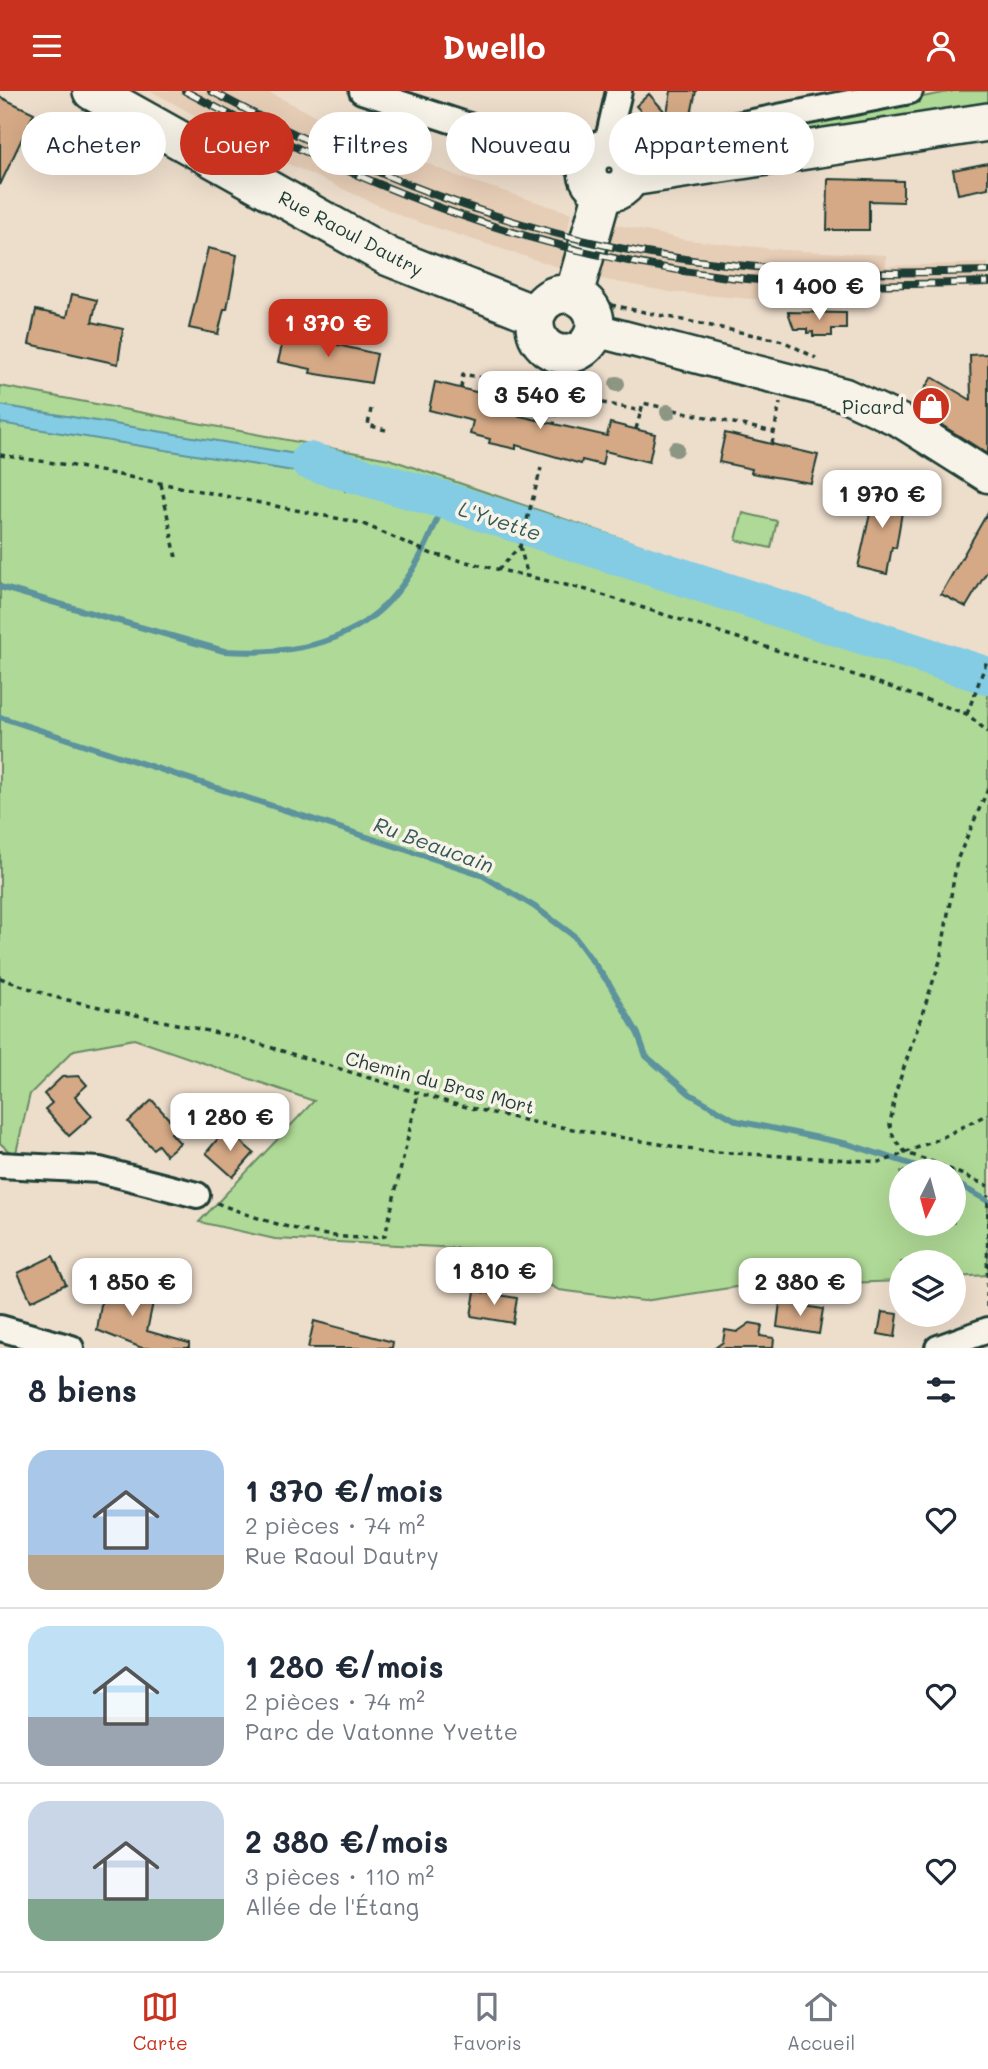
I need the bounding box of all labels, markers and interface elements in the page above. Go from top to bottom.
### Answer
text: Dwello [442,25,546,67]
icon: menu [28,27,66,65]
icon: person [922,27,960,65]
chip: Acheter [21,112,166,175]
chip: Louer [180,112,294,175]
chip: Filtres [308,112,432,175]
chip: Nouveau [446,112,595,175]
chip: Appartement [609,112,814,175]
street label: Rue Raoul Dautry [274,184,428,282]
pin: 1 400 € [754,263,884,322]
text: 1 400 € [774,270,864,300]
pin: 1 370 € [263,299,393,359]
text: 1 370 € [285,307,371,337]
pin: 3 540 € [475,371,605,431]
text: 3 540 € [494,379,586,409]
shop icon: Picard [910,385,952,427]
place label: Picard [842,394,904,419]
pin: 1 970 € [817,471,947,530]
text: 1 970 € [839,478,925,508]
water label: L'Yvette [455,494,545,546]
water label: Ru Beaucain [370,810,498,878]
street label: Chemin du Bras Mort [343,1045,537,1119]
pin: 1 280 € [165,1093,295,1153]
text: 1 280 € [186,1101,274,1131]
north arrow [889,1159,966,1235]
map controls [889,1159,966,1327]
pin: 1 810 € [429,1247,559,1307]
button: layers [889,1250,966,1327]
text: 1 810 € [452,1255,536,1285]
pin: 1 850 € [67,1259,197,1318]
pin: 2 380 € [735,1259,865,1318]
text: 1 850 € [88,1266,176,1296]
text: 2 380 € [755,1266,845,1296]
text: 8 biens [28,1370,137,1410]
icon: filters [922,1371,960,1409]
text: 1 370 €/mois [245,1470,443,1510]
icon: home [84,1478,168,1562]
icon: heart [922,1501,960,1539]
text: 2 pièces · 74 m² [245,1510,425,1540]
text: Rue Raoul Dautry [245,1540,439,1570]
text: 1 280 €/mois [245,1646,444,1686]
icon: home [84,1654,168,1738]
icon: heart [922,1677,960,1715]
text: 2 pièces · 74 m² [245,1686,425,1716]
text: Parc de Vatonne Yvette [245,1716,518,1746]
text: 2 380 €/mois [245,1821,448,1861]
icon: home [84,1829,168,1913]
icon: heart [922,1852,960,1890]
text: 3 pièces · 110 m² [245,1861,434,1891]
text: Allée de l'Étang [245,1891,419,1921]
tab: Carte [133,1988,188,2055]
tab: Favoris [453,1988,522,2055]
tab: Accueil [787,1988,855,2055]

